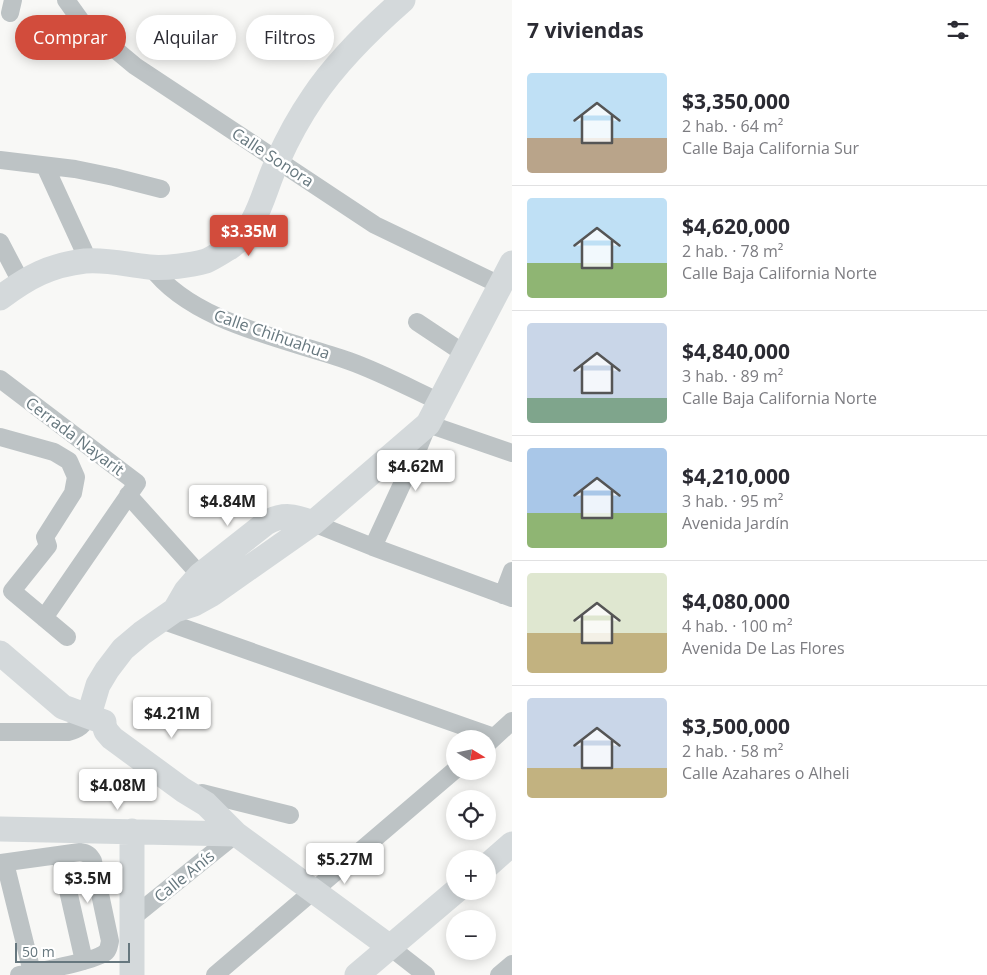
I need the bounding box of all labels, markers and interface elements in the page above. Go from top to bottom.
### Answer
chip: Comprar [15,15,126,60]
chip: Alquilar [136,15,236,60]
chip: Filtros [246,15,334,60]
text: 7 viviendas [527,16,644,44]
icon: filters [944,16,972,44]
text: $3,350,000 [682,87,790,115]
icon: home [567,93,627,153]
text: 2 hab. · 64 m² [682,115,783,137]
street label: Calle Sonora [228,122,318,192]
text: Calle Baja California Sur [682,137,859,159]
text: $4,620,000 [682,212,790,240]
pin: $3.35M [208,214,290,257]
icon: home [567,218,627,278]
text: $3.35M [221,220,277,242]
text: 2 hab. · 78 m² [682,240,783,262]
text: Calle Baja California Norte [682,262,877,284]
street label: Calle Chihuahua [211,304,333,364]
text: $4,840,000 [682,337,790,365]
icon: home [567,343,627,403]
text: 3 hab. · 89 m² [682,365,783,387]
text: Calle Baja California Norte [682,387,877,409]
street label: Cerrada Nayarit [21,392,129,480]
pin: $4.62M [375,450,457,492]
text: $4.62M [388,455,444,477]
text: $4,210,000 [682,462,790,490]
icon: home [567,468,627,528]
pin: $4.84M [187,484,269,527]
text: $4.84M [200,490,256,512]
text: 3 hab. · 95 m² [682,490,783,512]
text: Avenida Jardín [682,512,789,534]
text: $4,080,000 [682,587,790,615]
icon: home [567,593,627,653]
text: 4 hab. · 100 m² [682,615,793,637]
text: Avenida De Las Flores [682,637,845,659]
pin: $4.21M [131,696,213,739]
text: $4.21M [144,702,200,724]
text: $3,500,000 [682,712,790,740]
icon: home [567,718,627,778]
north arrow [446,730,496,780]
map controls [446,730,496,960]
text: 2 hab. · 58 m² [682,740,783,762]
text: Calle Azahares o Alheli [682,762,850,784]
pin: $4.08M [77,768,159,811]
text: $4.08M [90,774,146,796]
button: locate [446,790,496,840]
pin: $5.27M [304,842,386,885]
street label: Calle Anís [149,845,219,907]
text: $5.27M [317,848,373,870]
button: + [446,850,496,900]
pin: $3.5M [53,862,123,904]
text: $3.5M [64,867,112,889]
button: − [446,910,496,960]
scale bar [15,940,130,963]
text: 50 m [22,942,55,961]

